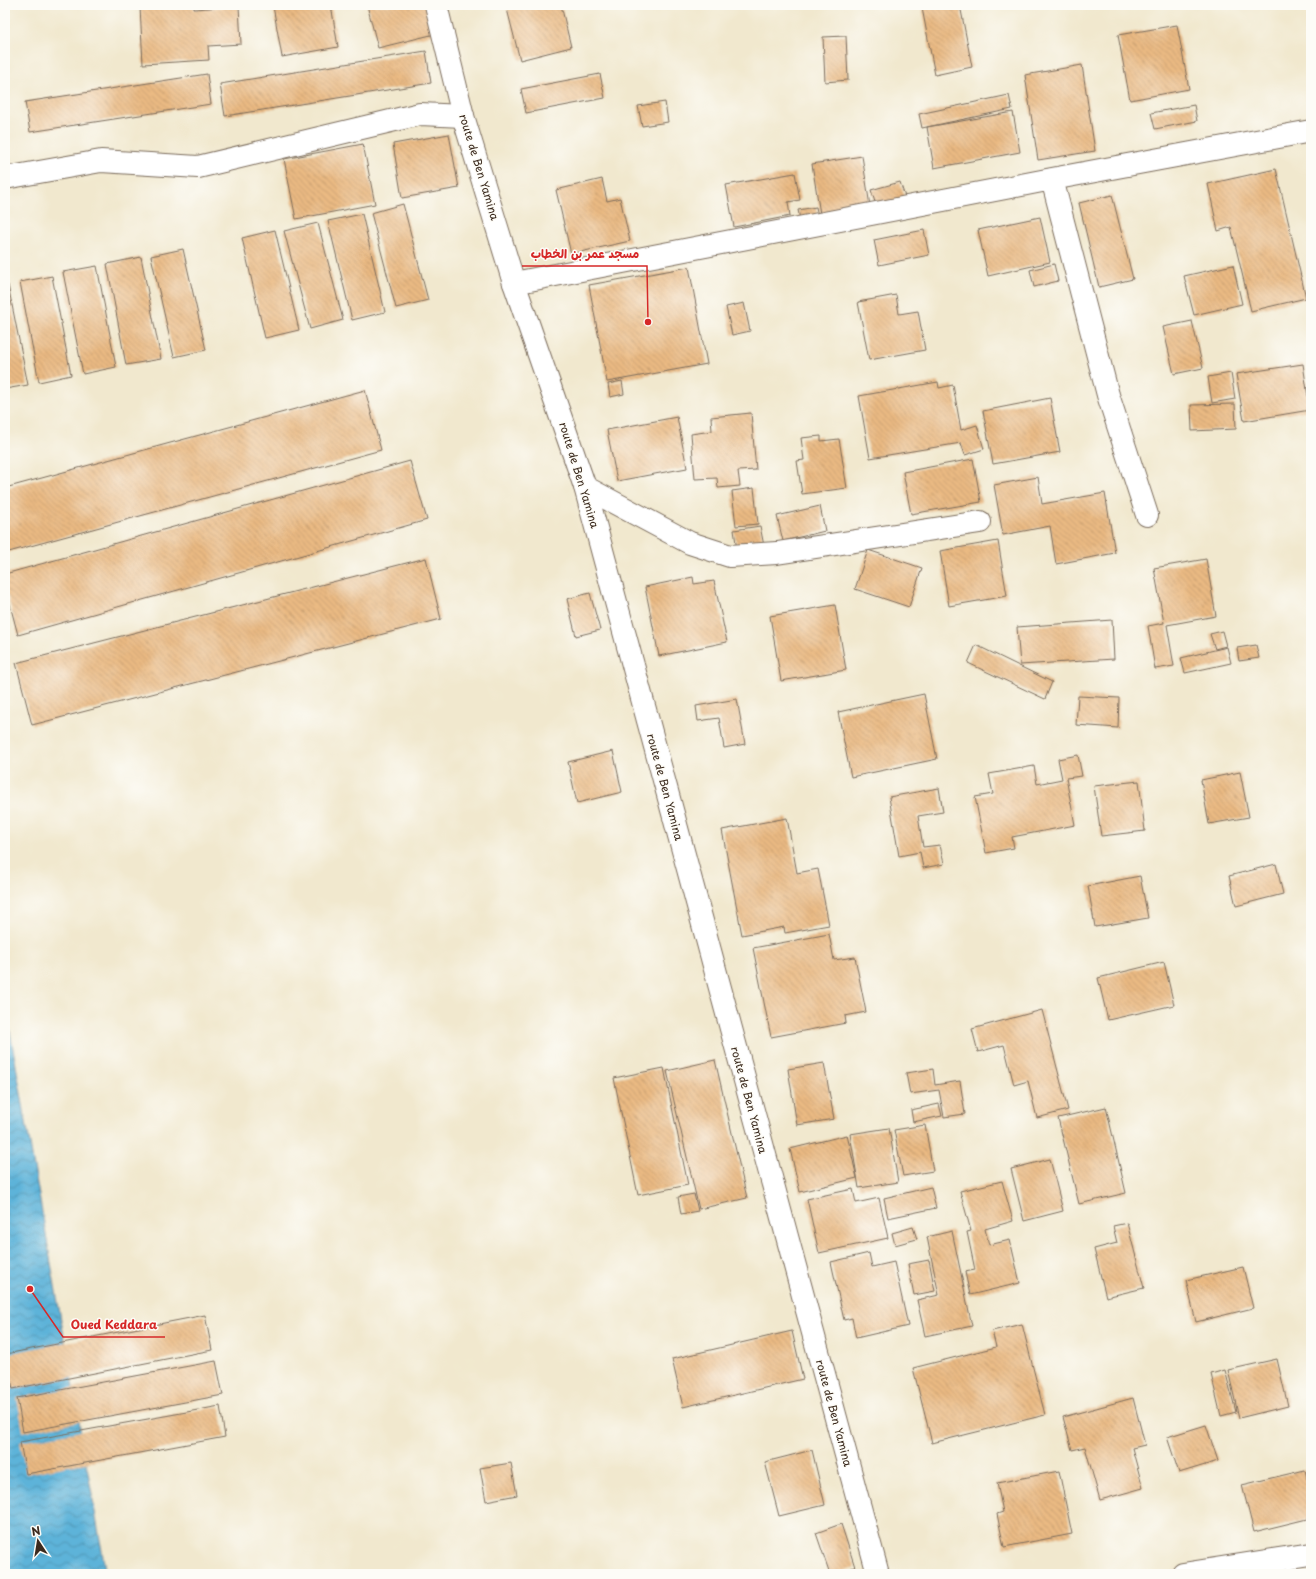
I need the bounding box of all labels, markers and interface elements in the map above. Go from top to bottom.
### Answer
street label: route de Ben Yamina [455,112,504,223]
callout: مسجد عمر بن الخطاب [522,242,647,266]
text: مسجد عمر بن الخطاب [531,244,639,262]
street label: route de Ben Yamina [555,420,604,531]
street label: route de Ben Yamina [643,731,688,843]
street label: route de Ben Yamina [727,1044,772,1156]
callout: Oued Keddara [63,1313,165,1337]
text: Oued Keddara [71,1315,158,1333]
street label: route de Ben Yamina [812,1357,857,1469]
north arrow [18,1521,58,1561]
text: N [30,1521,42,1540]

